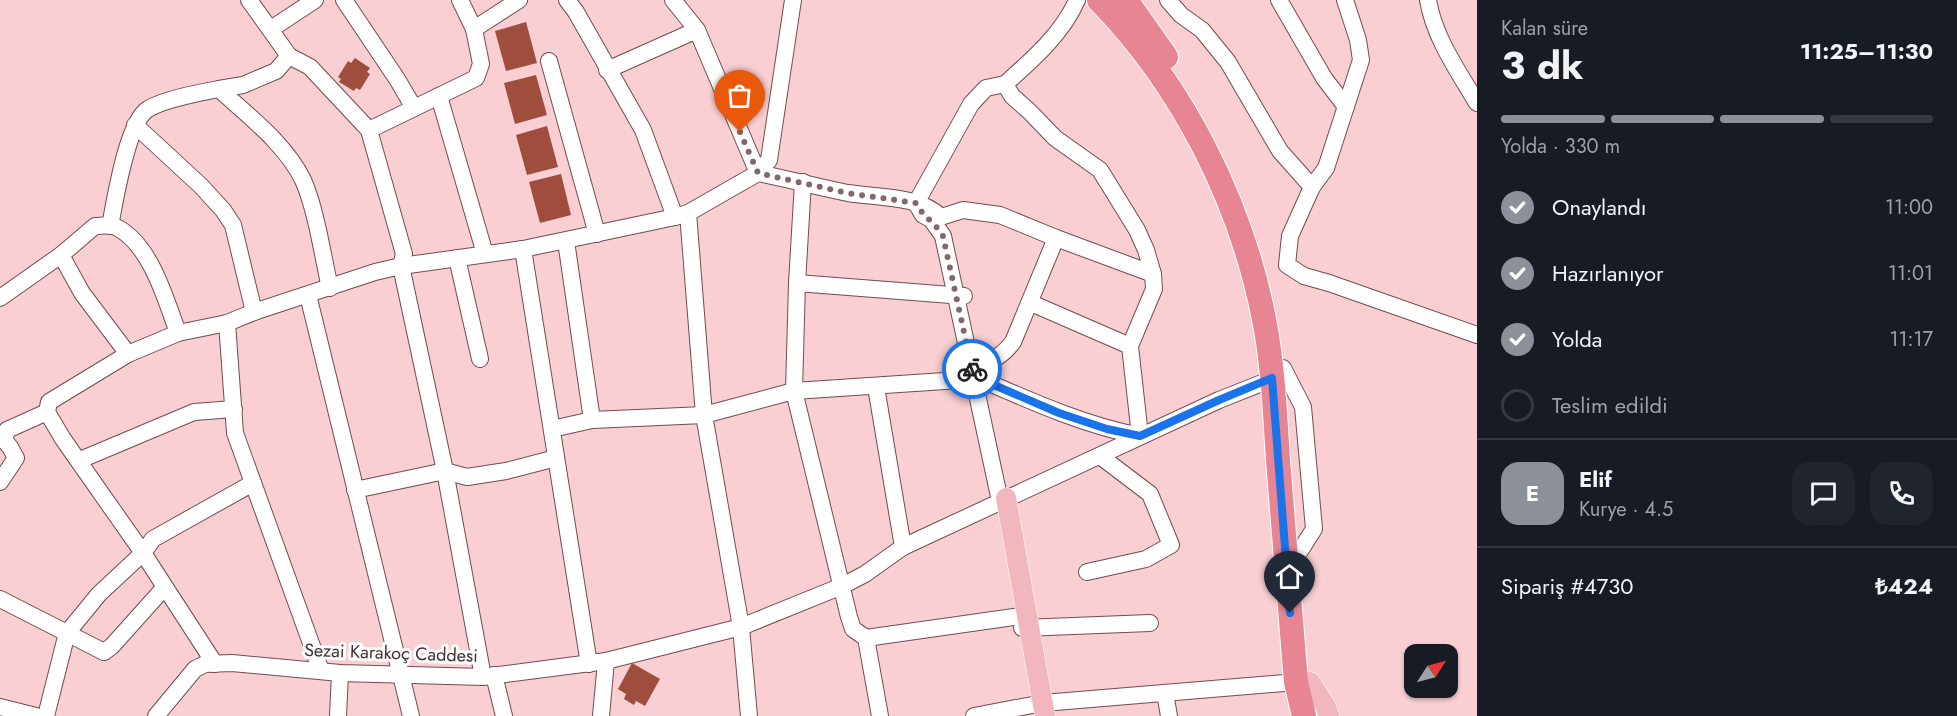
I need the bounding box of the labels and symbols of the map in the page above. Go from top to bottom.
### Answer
pin [714,70,765,132]
courier [942,339,1002,399]
pin [1264,551,1315,613]
street label: Sezai Karakoç Caddesi [304,637,478,669]
north arrow [1404,644,1458,698]

